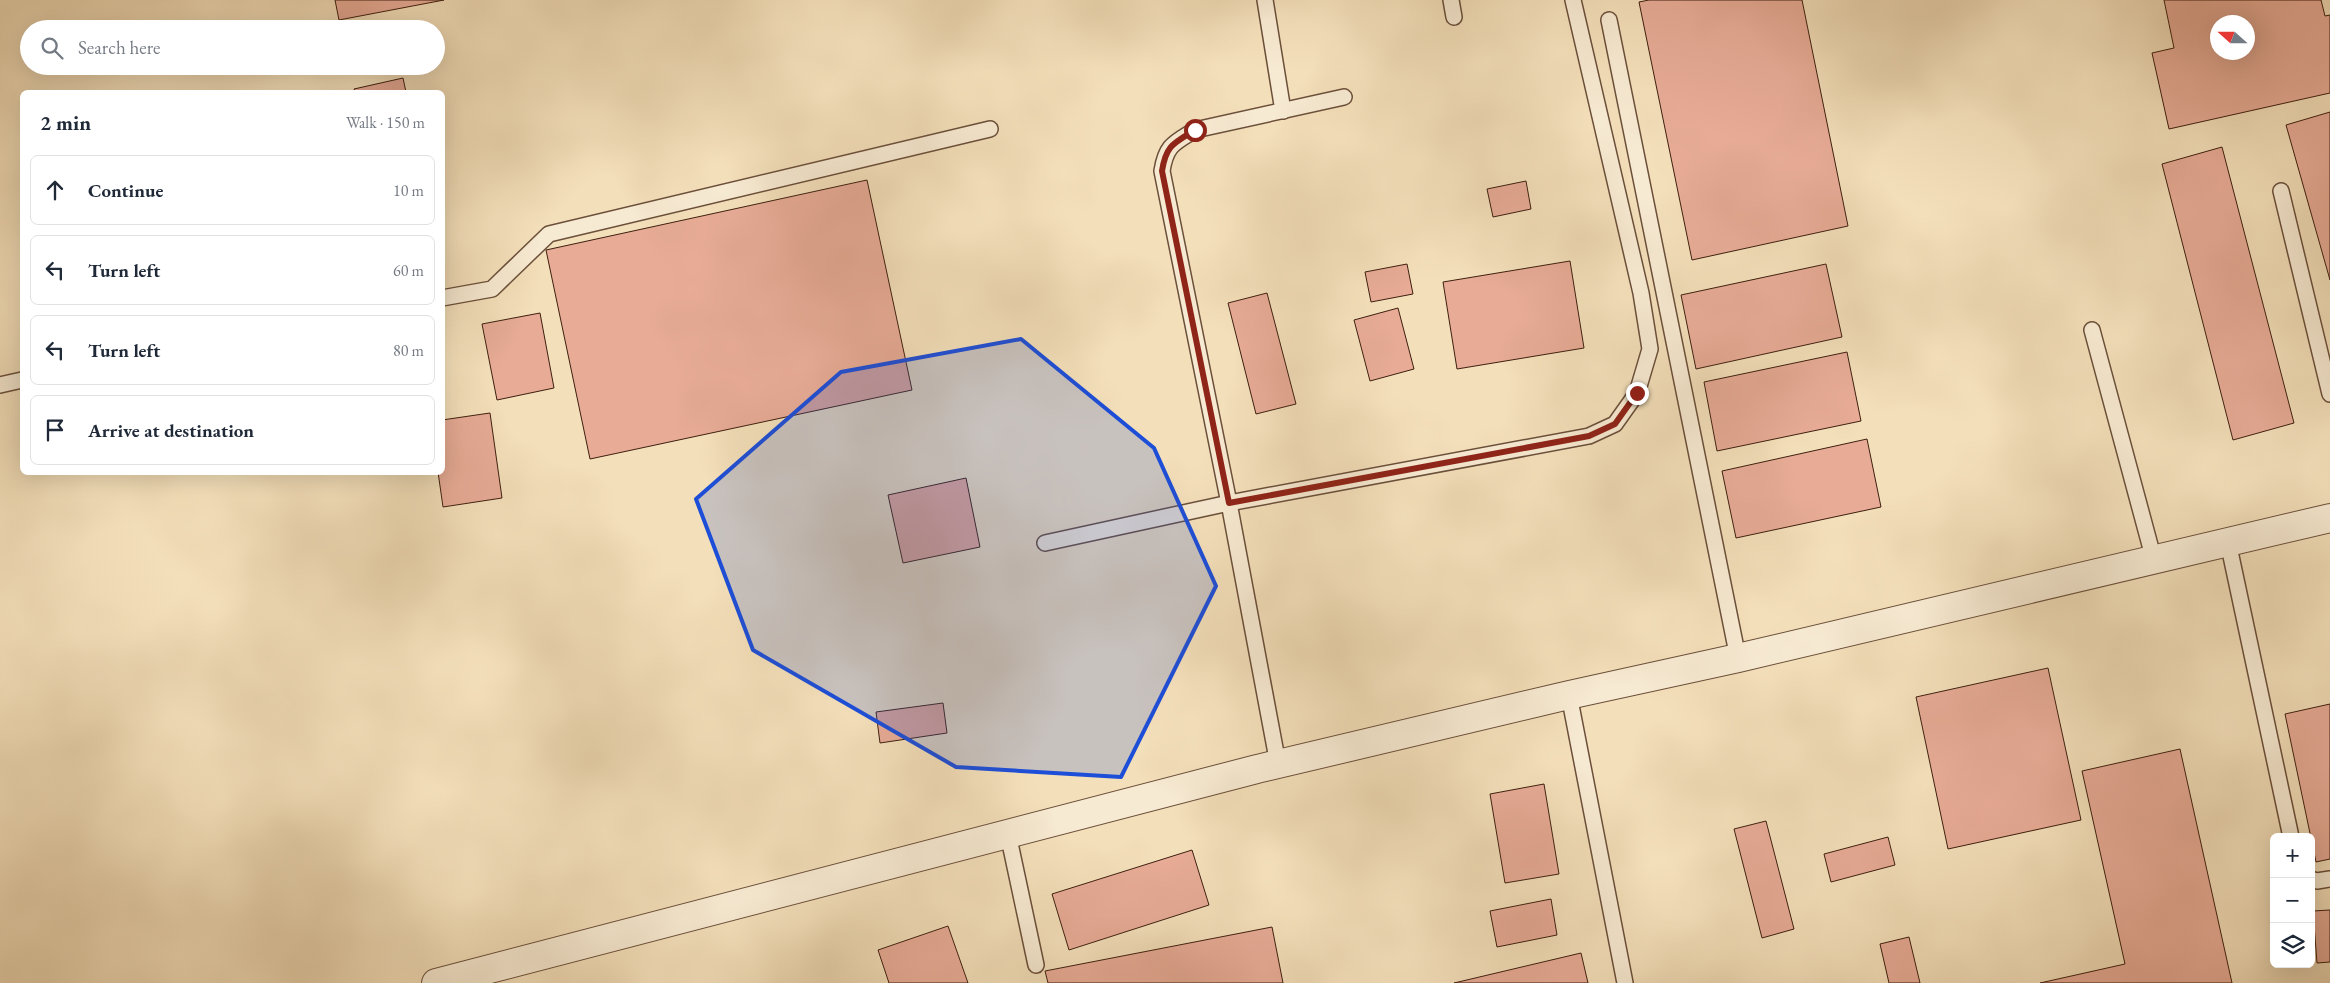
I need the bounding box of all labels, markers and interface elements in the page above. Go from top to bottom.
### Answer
north arrow [2210,15,2255,60]
search box [20,20,445,75]
icon: search [38,34,66,62]
text: Search here [78,35,160,60]
text: 2 min [40,109,91,136]
text: Walk · 150 m [346,112,425,133]
route start [1184,119,1207,142]
icon: ahead [41,176,69,204]
text: Continue [88,178,163,203]
text: 10 m [393,180,424,201]
icon: left [41,256,69,284]
text: Turn left [88,258,160,283]
text: 60 m [393,260,424,281]
icon: left [41,336,69,364]
text: Turn left [88,338,160,363]
text: 80 m [393,340,424,361]
route end [1626,382,1649,405]
icon: arrive [41,416,69,444]
text: Arrive at destination [88,418,254,443]
map controls [2270,833,2315,968]
button: + [2270,833,2315,878]
button: − [2270,878,2315,923]
button: layers [2270,923,2315,968]

